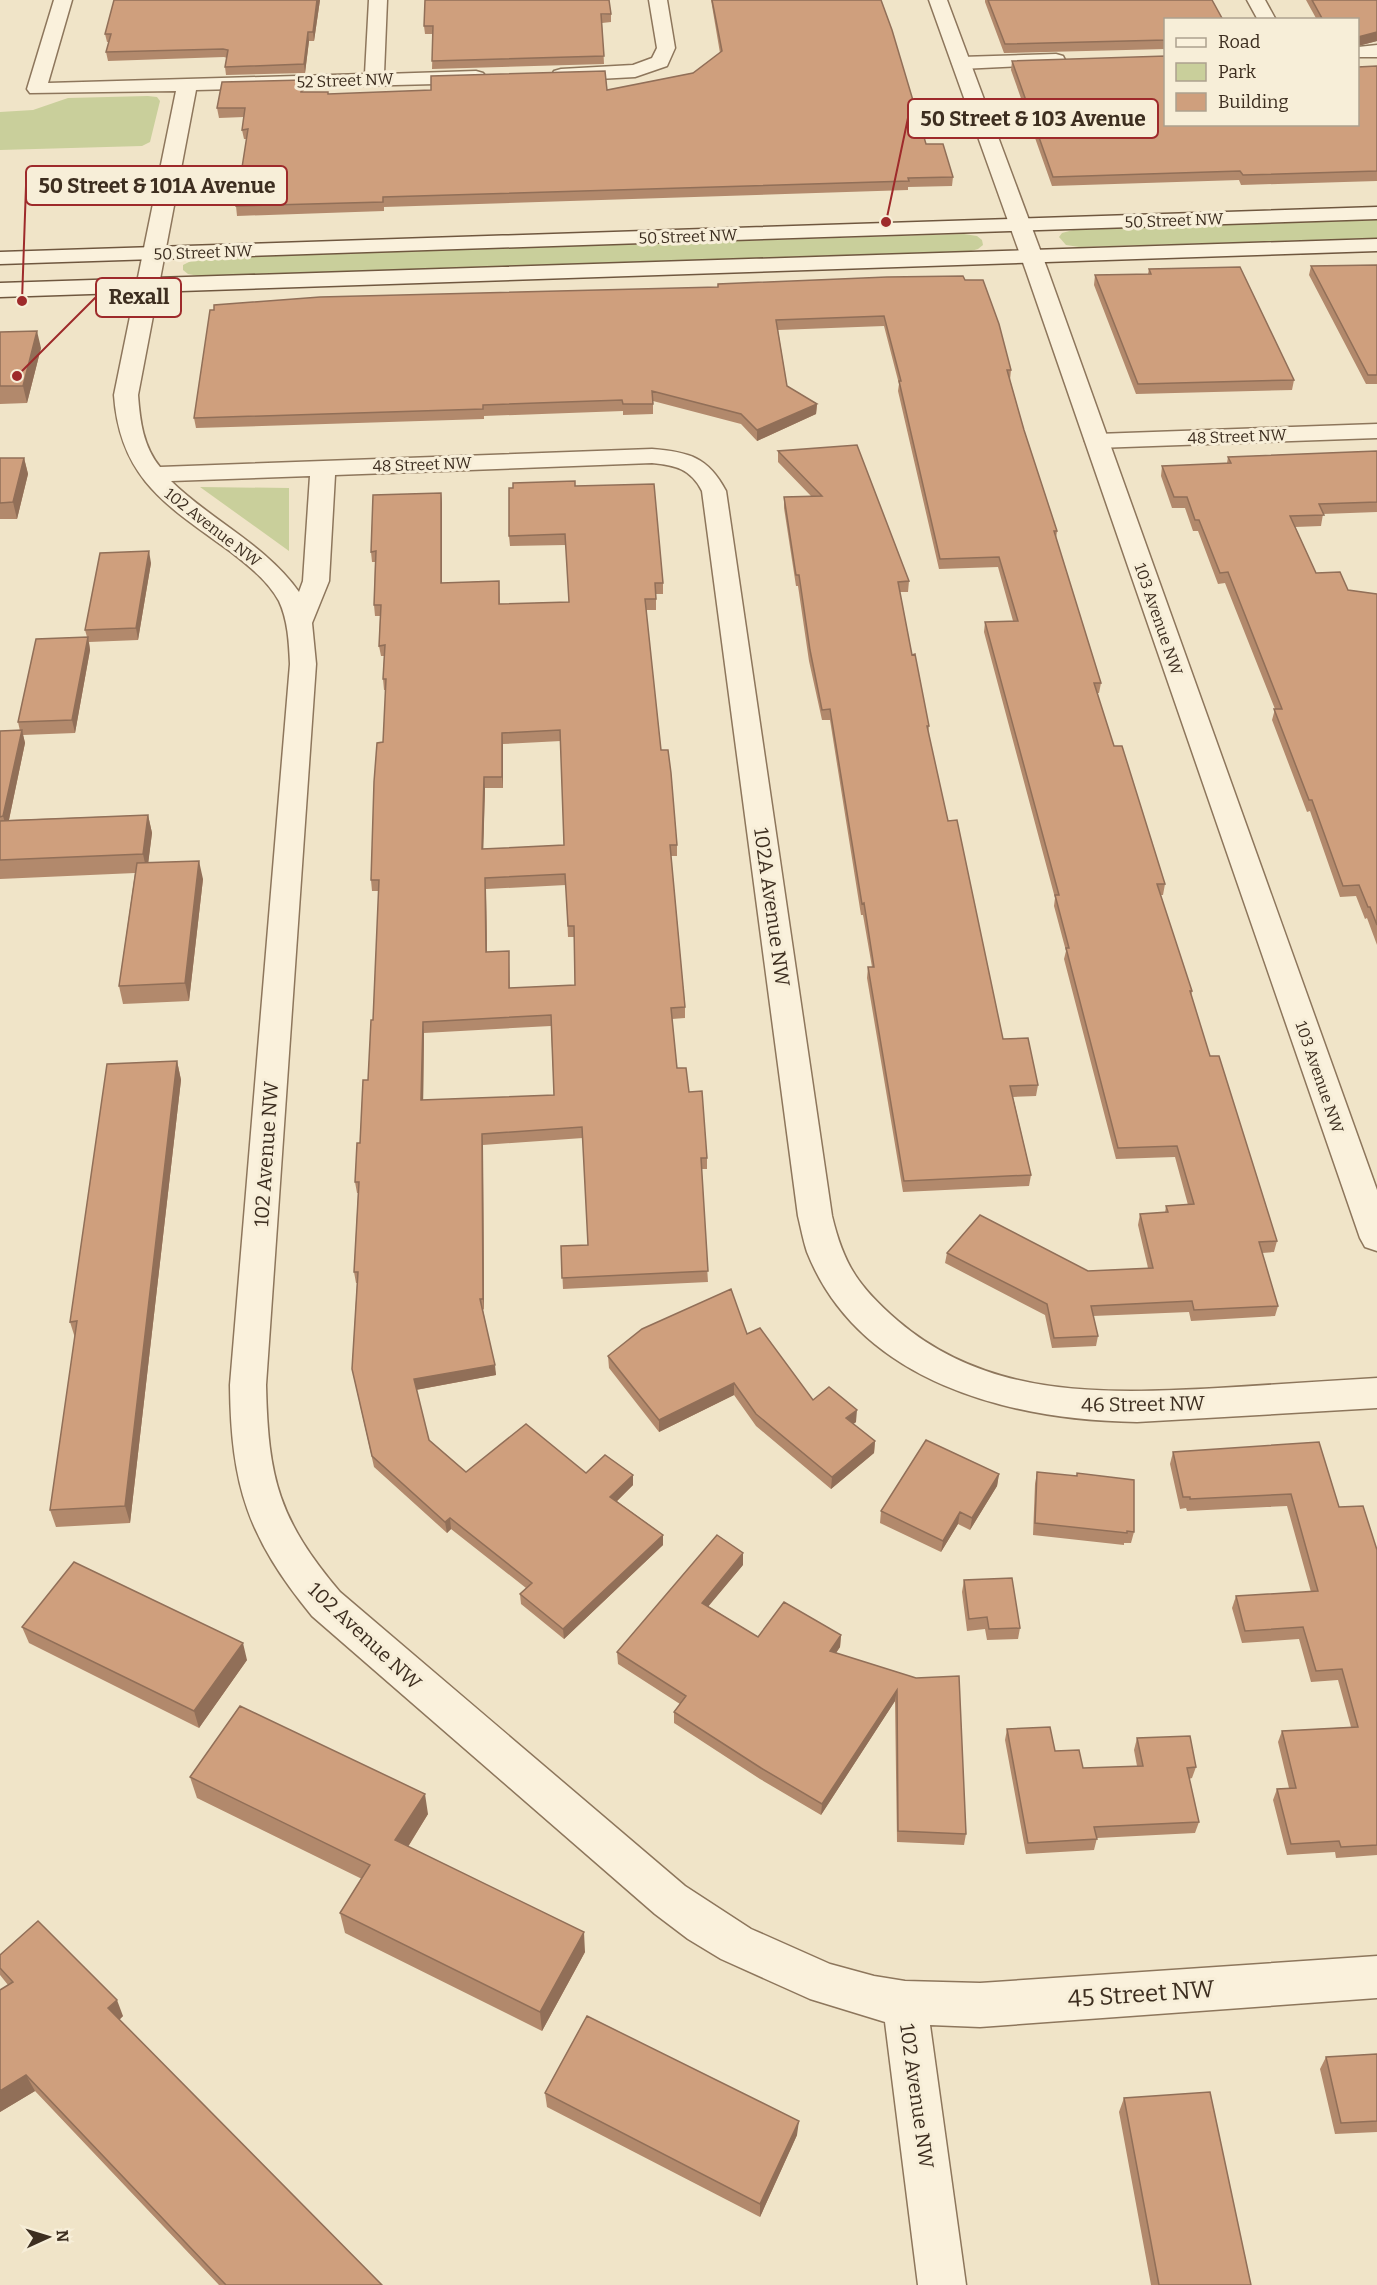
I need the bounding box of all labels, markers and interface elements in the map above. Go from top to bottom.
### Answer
legend [1164,18,1359,126]
text: Road [1218,31,1261,53]
text: Park [1218,61,1257,83]
street label: 52 Street NW [296,69,395,92]
text: Building [1218,91,1289,113]
callout: 50 Street & 103 Avenue [908,99,1158,138]
text: 50 Street & 103 Avenue [920,106,1146,132]
callout: 50 Street & 101A Avenue [26,166,287,205]
text: 50 Street & 101A Avenue [38,173,276,199]
street label: 50 Street NW [1124,209,1224,232]
street label: 50 Street NW [638,225,738,248]
street label: 50 Street NW [153,241,253,264]
callout: Rexall [96,278,181,317]
text: Rexall [109,284,170,310]
street label: 48 Street NW [1187,425,1288,448]
street label: 48 Street NW [372,453,473,476]
street label: 102 Avenue NW [161,484,265,571]
street label: 103 Avenue NW [1130,561,1187,678]
street label: 102A Avenue NW [749,826,795,988]
street label: 103 Avenue NW [1291,1019,1348,1136]
street label: 102 Avenue NW [249,1080,283,1228]
street label: 46 Street NW [1081,1391,1206,1417]
street label: 102 Avenue NW [303,1577,427,1695]
street label: 45 Street NW [1067,1975,1216,2013]
street label: 102 Avenue NW [895,2022,939,2170]
north arrow [18,2207,78,2267]
text: N [53,2229,72,2243]

